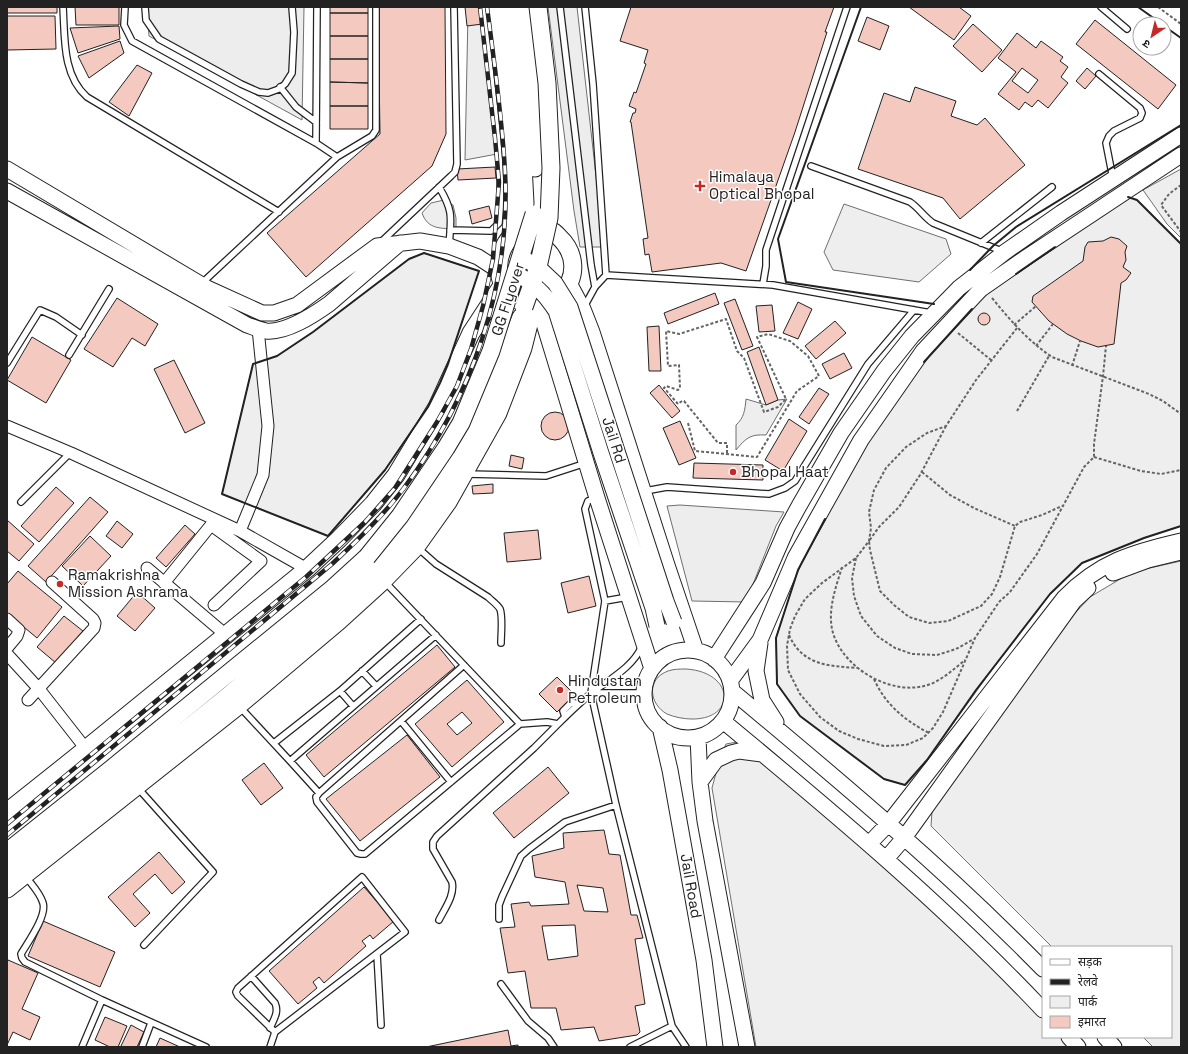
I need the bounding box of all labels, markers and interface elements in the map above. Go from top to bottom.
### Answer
north arrow [1132,16,1172,56]
text: उ [1139,36,1153,52]
place label: Himalaya Optical Bhopal [709,167,814,203]
marker: Himalaya Optical Bhopal [694,180,706,192]
street label: GG Flyover [487,259,528,338]
street label: Jail Rd [598,414,631,465]
place label: Bhopal Haat [741,462,829,481]
marker: Bhopal Haat [728,467,738,477]
place label: Ramakrishna Mission Ashrama [68,565,189,601]
marker: Ramakrishna Mission Ashrama [55,579,65,589]
place label: Hindustan Petroleum [568,671,642,707]
marker: Hindustan Petroleum [555,685,565,695]
street label: Jail Road [676,852,707,920]
legend [1042,946,1172,1038]
text: सड़क [1078,954,1103,970]
text: रेलवे [1078,974,1098,990]
text: पार्क [1078,994,1098,1010]
text: इमारत [1078,1014,1107,1030]

